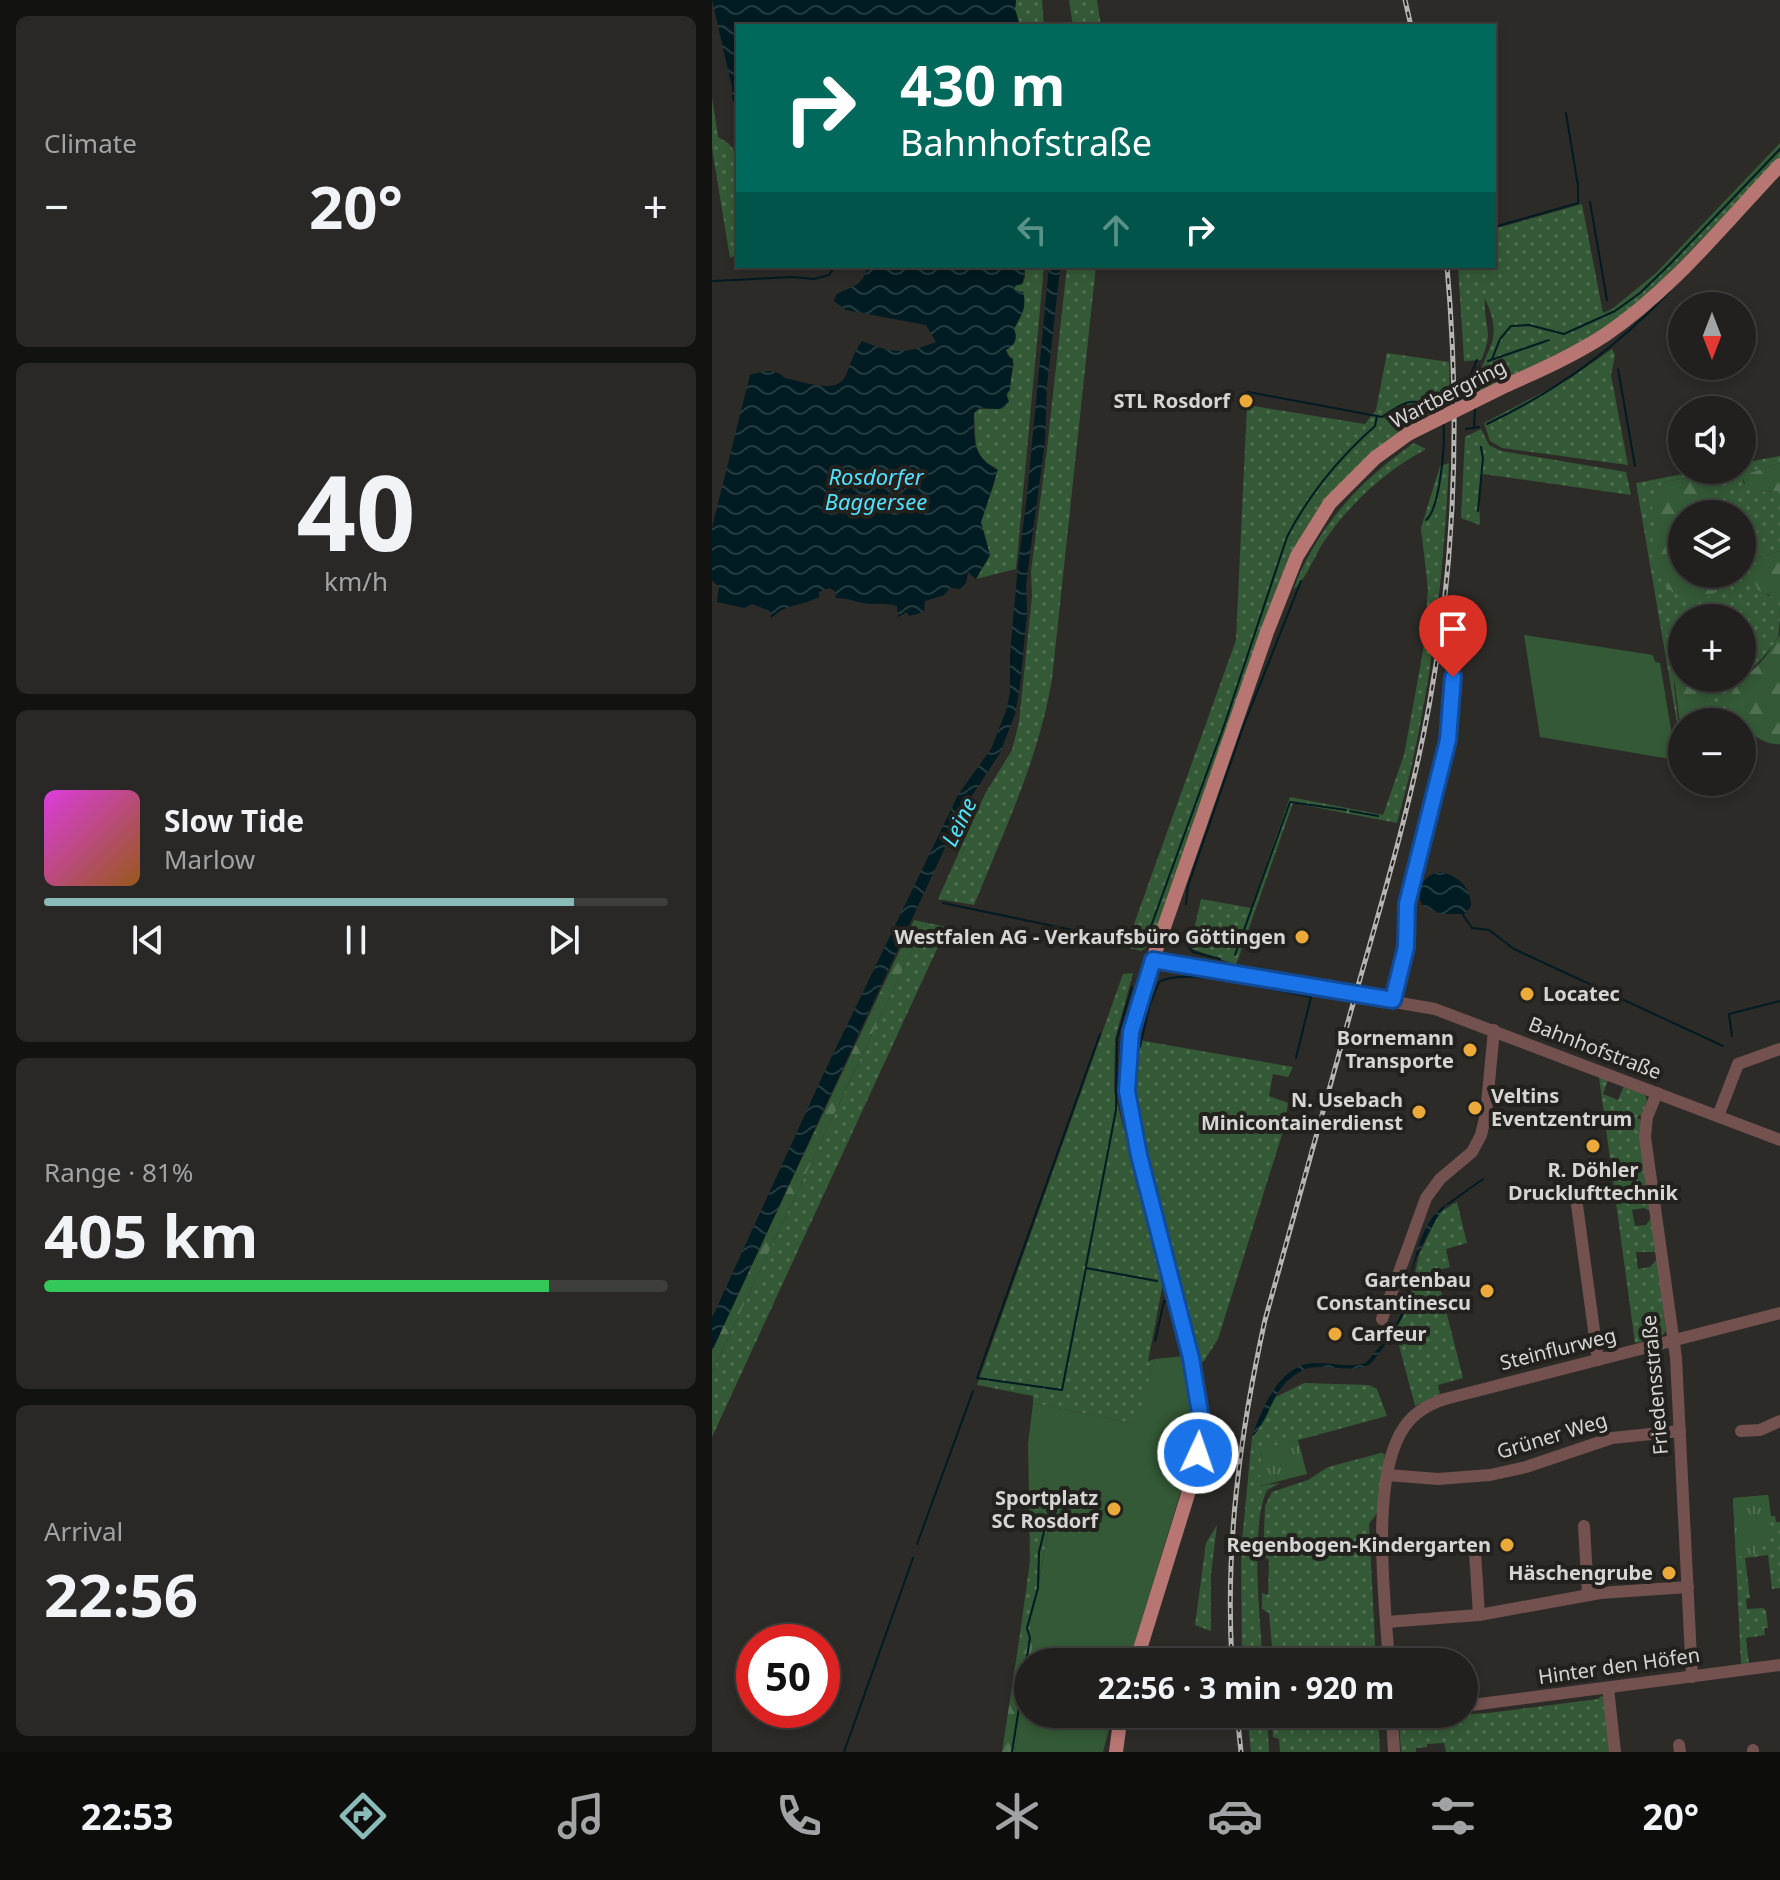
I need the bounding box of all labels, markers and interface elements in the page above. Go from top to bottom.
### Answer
text: 430 m [900,46,1065,122]
icon: right [768,56,872,160]
text: Bahnhofstraße [900,118,1152,167]
text: Climate [44,125,137,161]
text: 20° [309,165,403,247]
text: − [44,176,69,236]
text: + [643,176,668,236]
icon: left [1010,208,1054,252]
icon: ahead [1094,208,1138,252]
icon: right [1178,208,1222,252]
north arrow [1668,292,1756,380]
map controls [1668,292,1756,796]
street label: Wartbergring [1385,353,1510,434]
place label: STL Rosdorf [1114,387,1231,414]
marker: STL Rosdorf [1237,392,1255,410]
button: sound [1668,396,1756,484]
text: 40 [297,440,415,581]
water label: Rosdorfer Baggersee [825,461,927,516]
button: layers [1668,500,1756,588]
text: km/h [324,563,388,599]
pin [1419,595,1487,677]
button: + [1668,604,1756,692]
icon: arrive [1431,607,1475,651]
button: − [1668,708,1756,796]
water label: Leine [933,792,983,851]
text: Slow Tide [164,800,304,841]
text: Marlow [164,841,255,877]
icon: previous [126,918,170,962]
icon: pause [334,918,378,962]
icon: next [542,918,586,962]
place label: Westfalen AG - Verkaufsbüro Göttingen [894,923,1286,950]
marker: Westfalen AG - Verkaufsbüro Göttingen [1293,928,1311,946]
place label: Locatec [1543,980,1620,1007]
marker: Locatec [1518,985,1536,1003]
street label: Bahnhofstraße [1525,1010,1665,1085]
place label: Bornemann Transporte [1337,1024,1454,1074]
marker: Bornemann Transporte [1461,1041,1479,1059]
place label: Veltins Eventzentrum [1491,1082,1632,1132]
place label: N. Usebach Minicontainerdienst [1201,1086,1403,1136]
marker: Veltins Eventzentrum [1466,1099,1484,1117]
marker: N. Usebach Minicontainerdienst [1410,1103,1428,1121]
marker: R. Döhler Drucklufttechnik [1584,1137,1602,1155]
text: Range · 81% [44,1154,193,1190]
place label: R. Döhler Drucklufttechnik [1508,1156,1679,1206]
text: 405 km [44,1194,258,1276]
place label: Gartenbau Constantinescu [1316,1266,1471,1316]
marker: Gartenbau Constantinescu [1478,1282,1496,1300]
street label: Friedensstraße [1635,1314,1674,1456]
place label: Carfeur [1351,1320,1426,1347]
street label: Steinflurweg [1497,1321,1619,1376]
marker: Carfeur [1326,1325,1344,1343]
street label: Grüner Weg [1493,1406,1610,1465]
position arrow [1156,1411,1240,1495]
place label: Sportplatz SC Rosdorf [991,1484,1099,1534]
marker: Sportplatz SC Rosdorf [1105,1500,1123,1518]
text: Arrival [44,1513,123,1549]
place label: Regenbogen-Kindergarten [1226,1531,1491,1558]
marker: Regenbogen-Kindergarten [1498,1536,1516,1554]
text: 22:56 [44,1553,198,1635]
place label: Häschengrube [1508,1559,1653,1586]
marker: Häschengrube [1660,1564,1678,1582]
speed limit sign: 50 [736,1624,840,1728]
street label: Hinter den Höfen [1536,1641,1701,1690]
text: 22:56 · 3 min · 920 m [1098,1667,1394,1708]
icon: directions [335,1788,391,1844]
icon: music [553,1788,609,1844]
icon: phone [771,1788,827,1844]
icon: climate [989,1788,1045,1844]
icon: car [1207,1788,1263,1844]
icon: filters [1425,1788,1481,1844]
text: 22:53 [81,1792,173,1841]
text: 20° [1643,1792,1699,1841]

